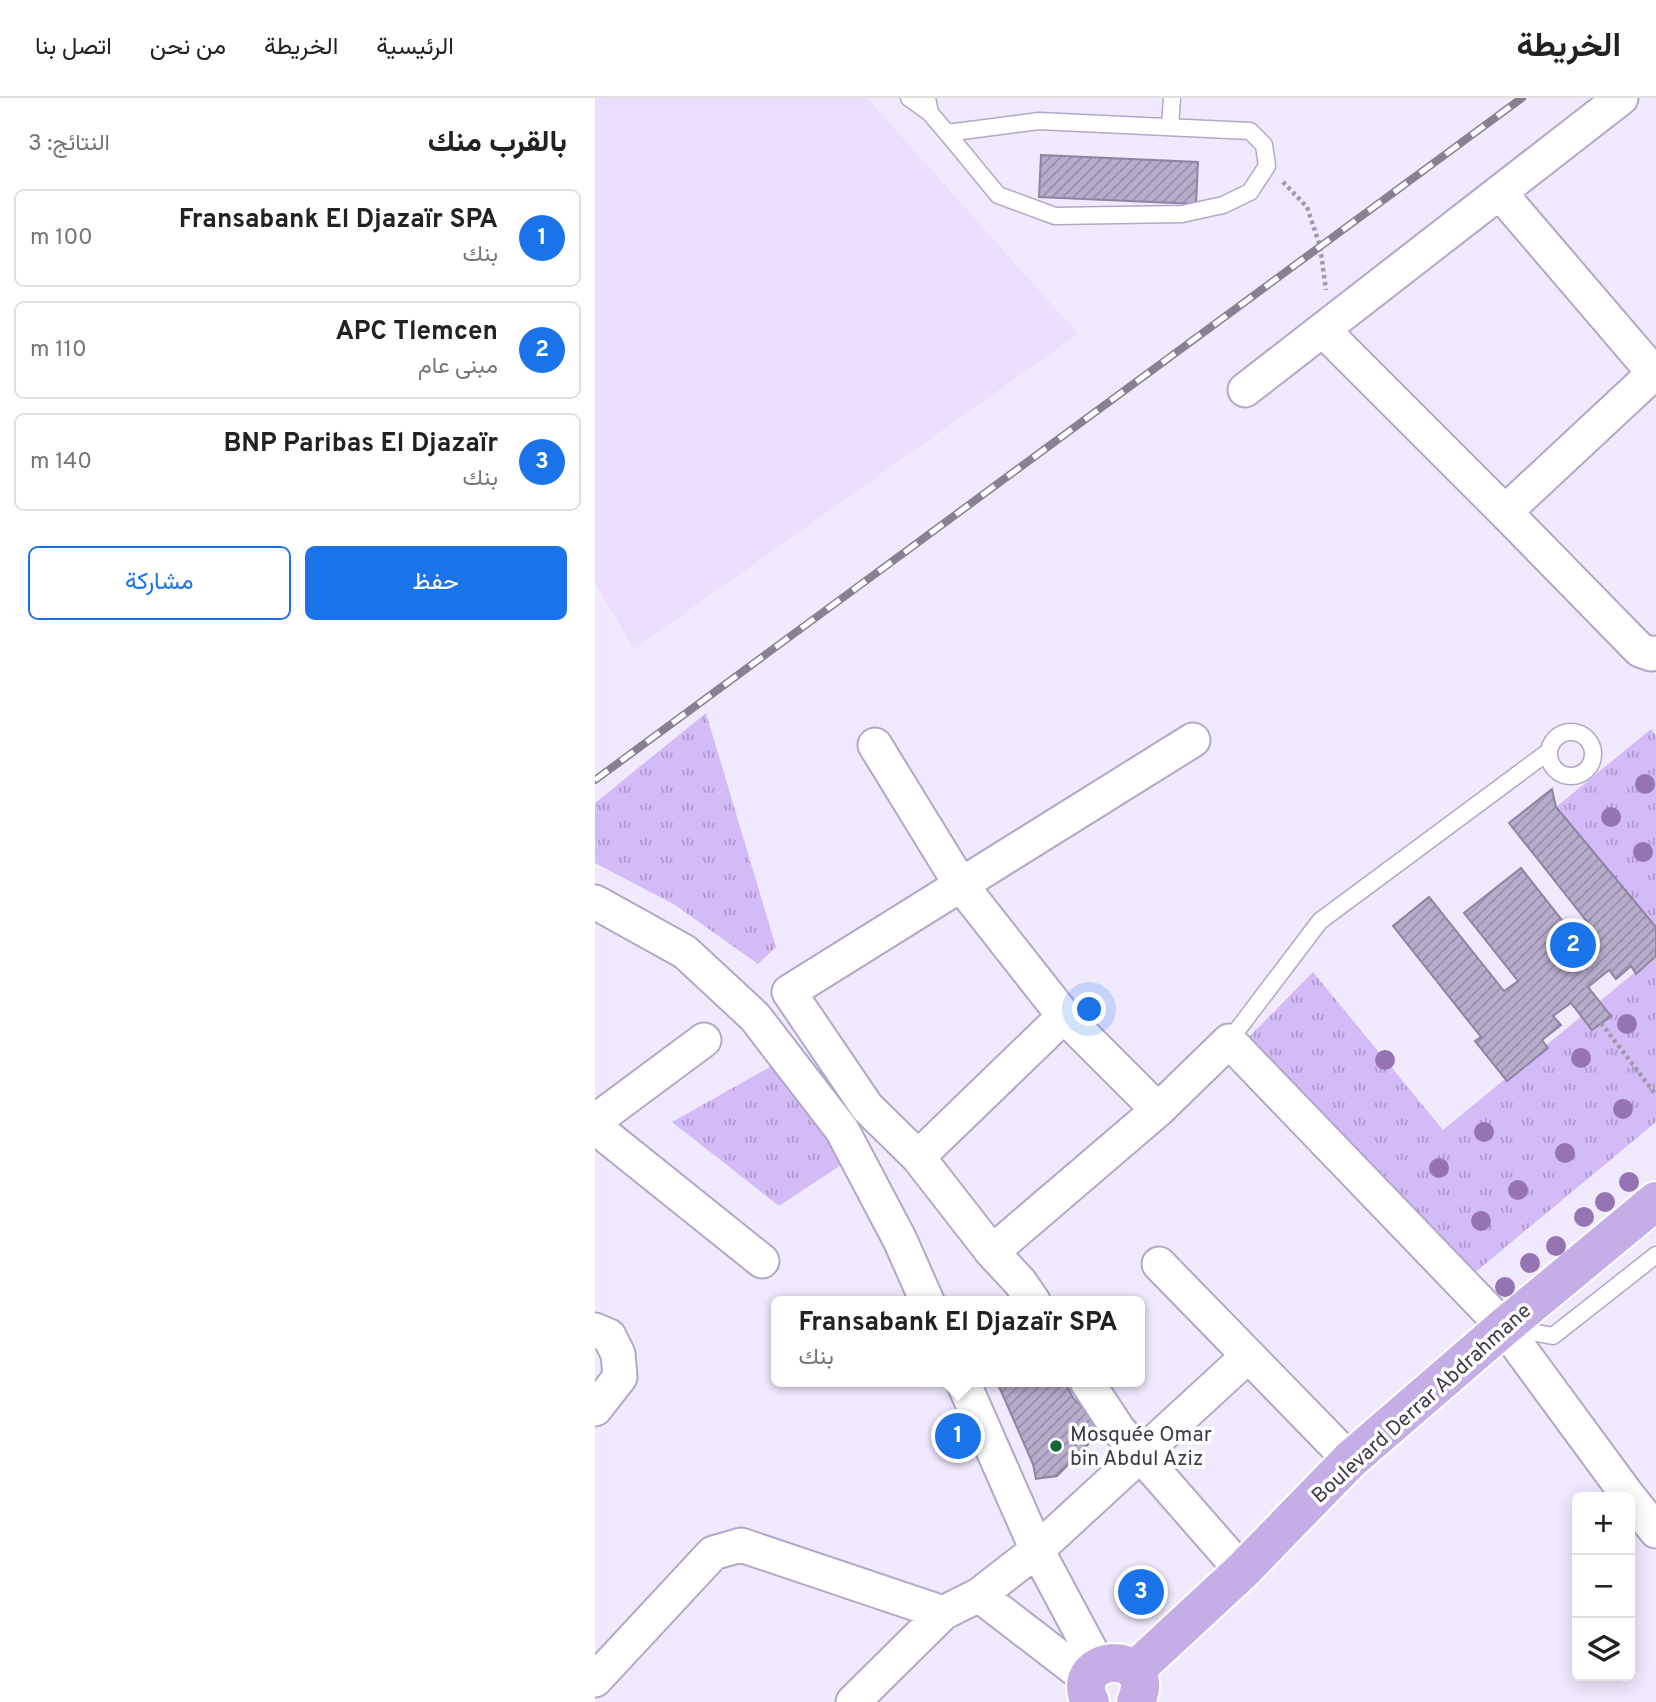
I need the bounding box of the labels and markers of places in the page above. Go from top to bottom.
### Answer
pin: 2 [1550,919,1596,971]
pin: 1 [935,1410,981,1462]
place label: Mosquée Omar bin Abdul Aziz [1070,1422,1212,1473]
marker: Mosquée Omar bin Abdul Aziz [1048,1438,1064,1454]
pin: 3 [1118,1566,1164,1618]

